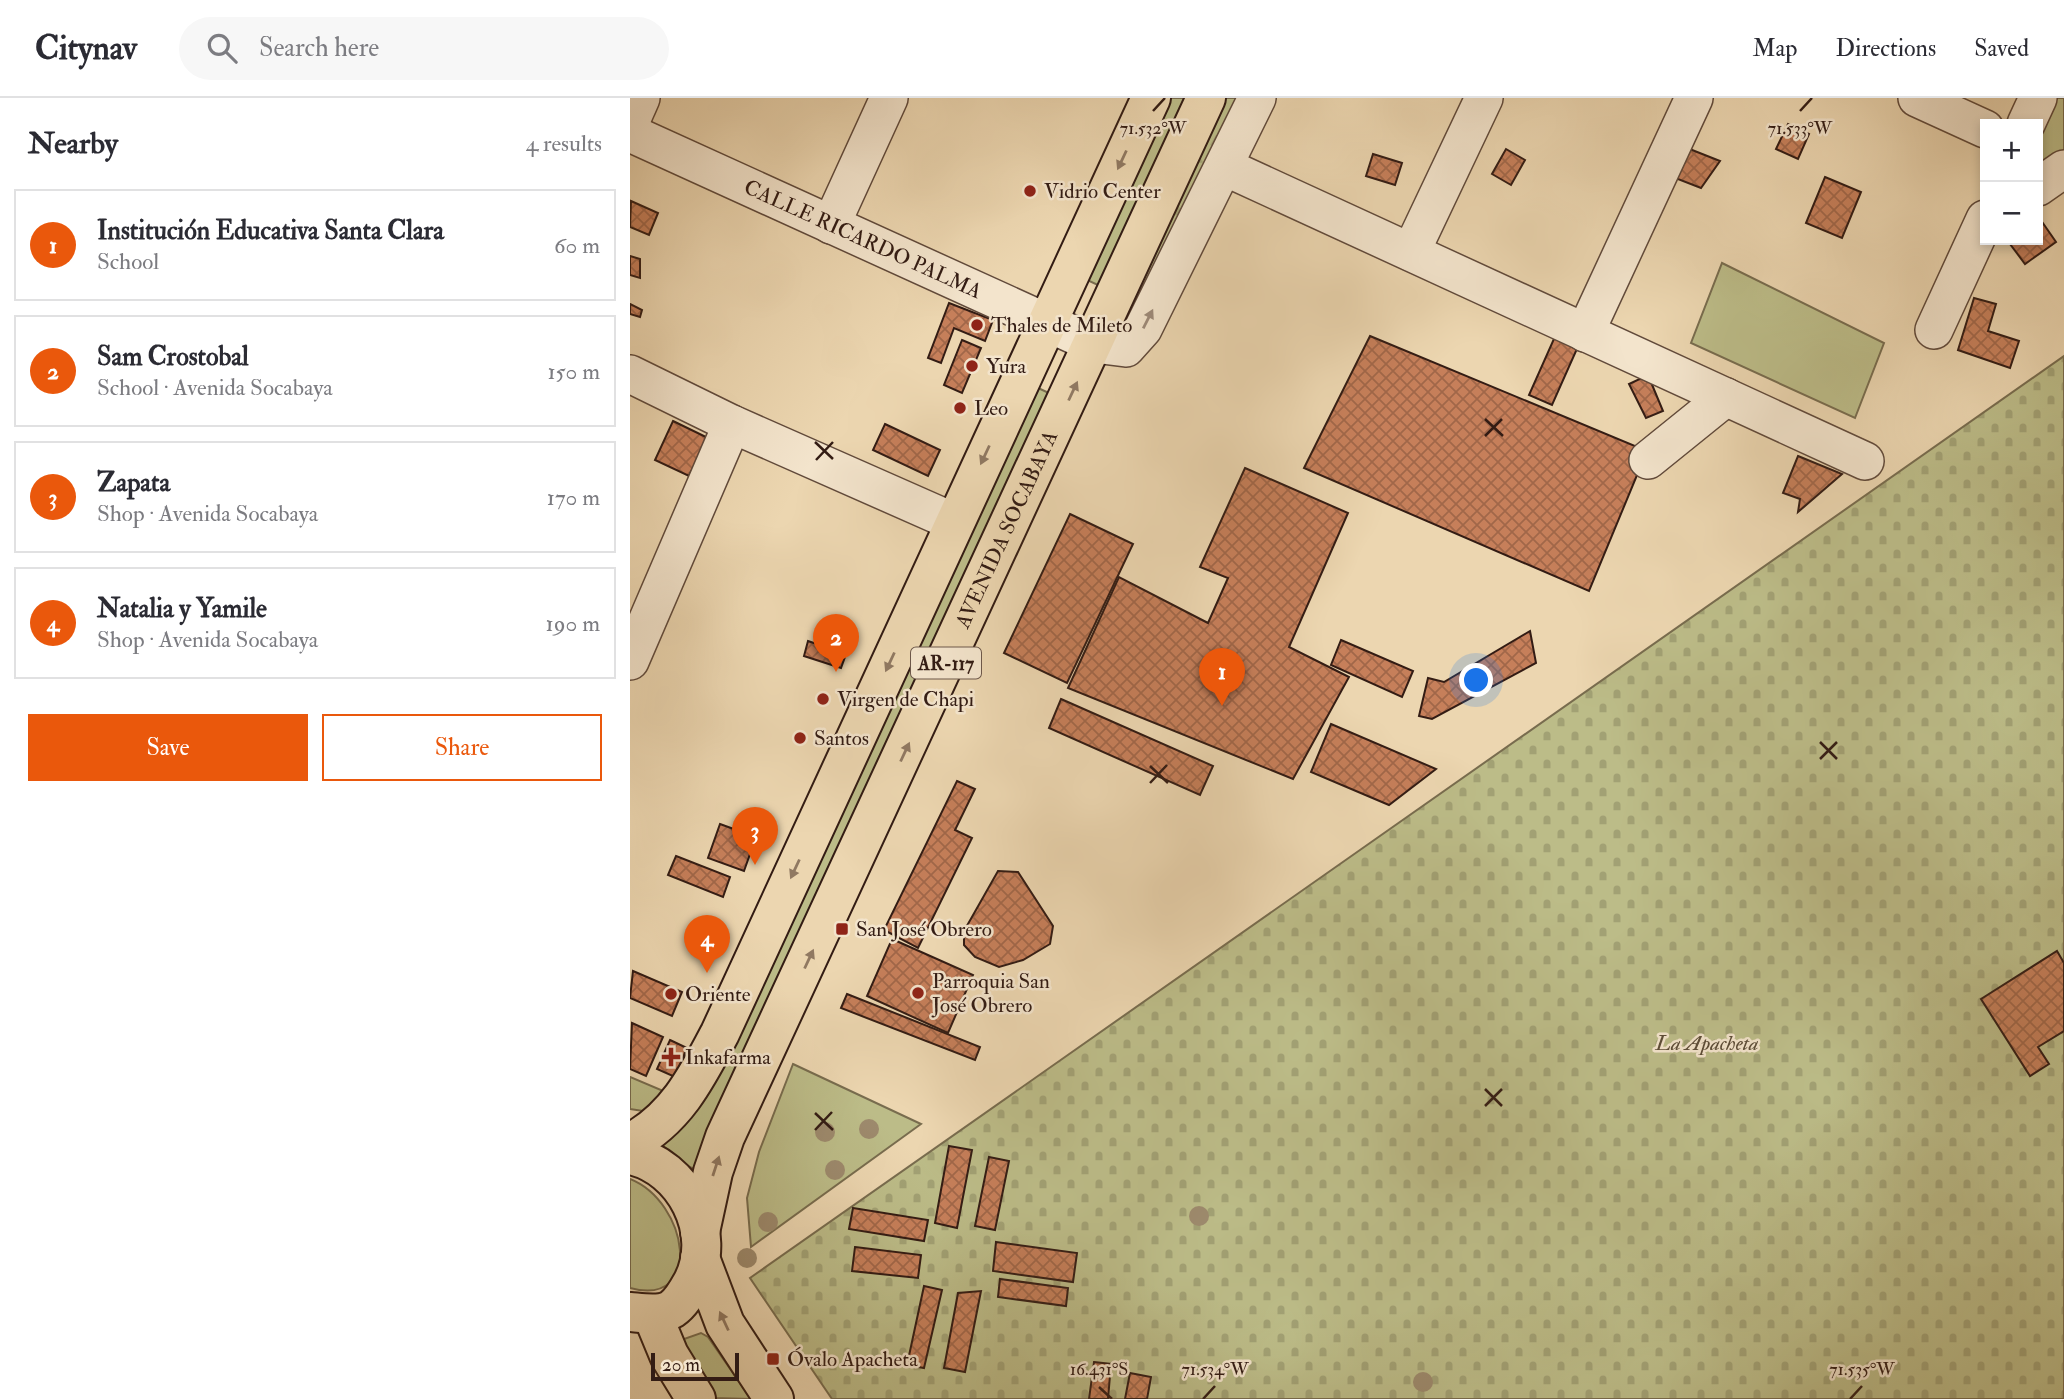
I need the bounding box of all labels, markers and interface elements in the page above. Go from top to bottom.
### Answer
search box [179,17,669,80]
text: Citynav [35,28,137,69]
icon: search [203,29,241,67]
text: Search here [259,32,379,64]
text: Map [1752,33,1797,64]
text: Directions [1835,33,1936,64]
text: Saved [1974,33,2029,64]
text: 71.532°W [1120,117,1187,140]
text: 71.533°W [1768,117,1833,140]
map controls [1980,119,2043,245]
button: + [1980,119,2043,182]
text: Nearby [28,125,118,162]
text: 4 results [526,129,602,158]
one-way arrow [1116,150,1128,170]
street label: CALLE RICARDO PALMA [740,174,986,305]
place label: Vidrio Center [1044,178,1161,205]
button: − [1980,182,2043,245]
marker: Vidrio Center [1022,183,1038,199]
text: Institución Educativa Santa Clara [97,215,444,247]
text: 1 [49,231,57,260]
text: 60 m [554,231,600,260]
text: School [97,247,159,276]
one-way arrow [1142,309,1154,329]
place label: Thales de Mileto [991,312,1132,339]
marker: Thales de Mileto [969,317,985,333]
text: Sam Crostobal [97,341,249,373]
place label: Yura [986,353,1026,380]
text: 2 [47,357,59,386]
text: 150 m [547,357,600,386]
marker: Yura [964,358,980,374]
text: School · Avenida Socabaya [97,373,333,402]
one-way arrow [1068,380,1079,401]
place label: Leo [974,395,1008,422]
marker: Leo [952,400,968,416]
street label: AVENIDA SOCABAYA [949,426,1064,634]
one-way arrow [979,445,991,465]
text: Zapata [97,467,170,499]
text: 3 [49,483,57,512]
text: 170 m [547,483,600,512]
text: Shop · Avenida Socabaya [97,499,318,528]
text: Natalia y Yamile [97,593,267,625]
text: 4 [47,609,59,638]
text: 190 m [546,609,600,638]
pin: 2 [813,614,859,672]
text: Shop · Avenida Socabaya [97,625,318,654]
road number: AR-117 [911,648,981,678]
pin: 1 [1199,648,1245,706]
one-way arrow [884,652,896,672]
your location [1459,663,1493,697]
place label: Virgen de Chapi [837,686,975,713]
marker: Virgen de Chapi [815,691,831,707]
button: Save [28,714,308,781]
button: Share [322,714,602,781]
place label: Santos [814,725,869,752]
marker: Santos [792,730,808,746]
one-way arrow [899,742,910,762]
pin: 3 [732,807,778,865]
one-way arrow [790,859,801,879]
pin: 4 [684,915,730,973]
place label: San José Obrero [856,916,992,943]
marker: San José Obrero [834,921,850,937]
one-way arrow [803,948,814,969]
place label: Parroquia San José Obrero [931,968,1050,1019]
place label: Oriente [685,981,751,1008]
marker: Parroquia San José Obrero [910,985,926,1001]
marker: Oriente [663,986,679,1002]
park label: La Apacheta [1654,1030,1759,1057]
place label: Inkafarma [685,1044,771,1071]
marker: Inkafarma [663,1049,679,1065]
one-way arrow [711,1155,721,1176]
one-way arrow [718,1311,730,1331]
place label: Óvalo Apacheta [787,1346,918,1373]
scale bar [651,1350,738,1382]
marker: Óvalo Apacheta [765,1351,781,1367]
text: 20 m [662,1353,700,1377]
text: 16.431°S [1070,1358,1128,1381]
text: 71.534°W [1181,1358,1249,1381]
text: 71.535°W [1829,1358,1895,1381]

